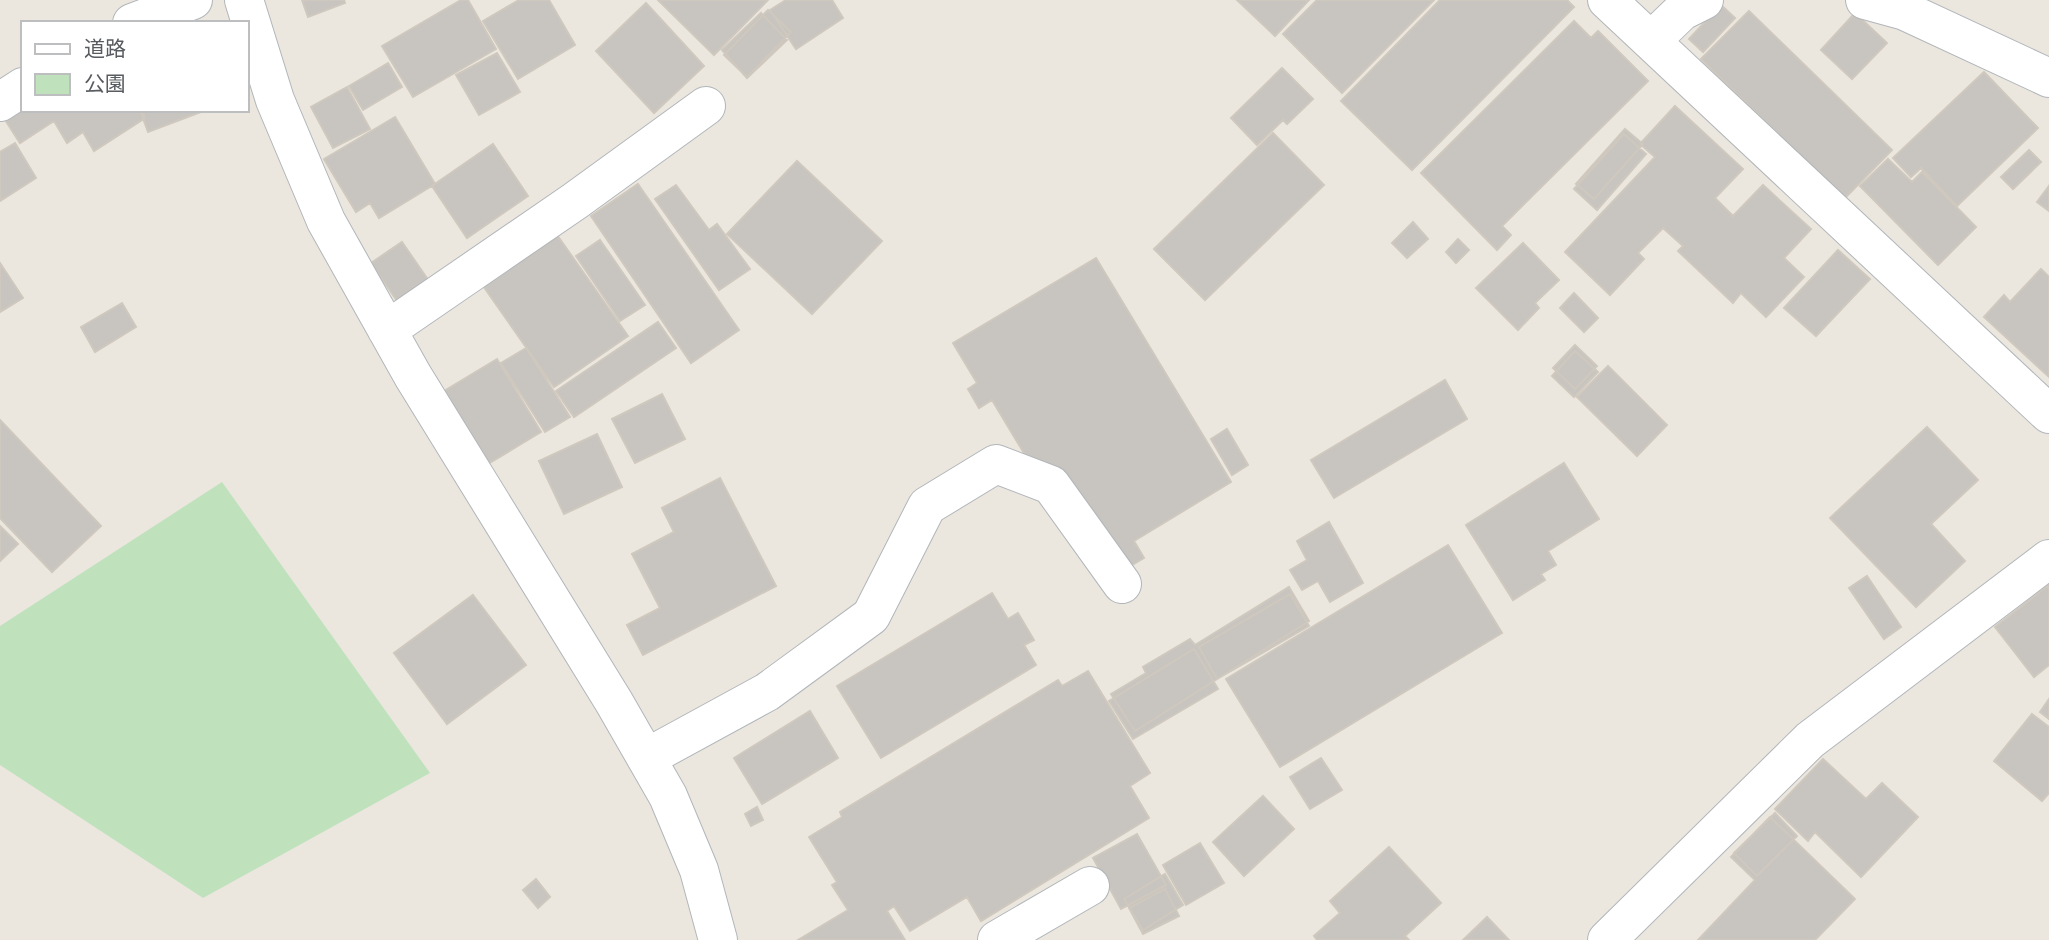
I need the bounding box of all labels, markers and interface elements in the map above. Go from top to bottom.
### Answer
legend [21,21,248,112]
text: 道路 [84,36,126,62]
text: 公園 [84,71,126,97]

